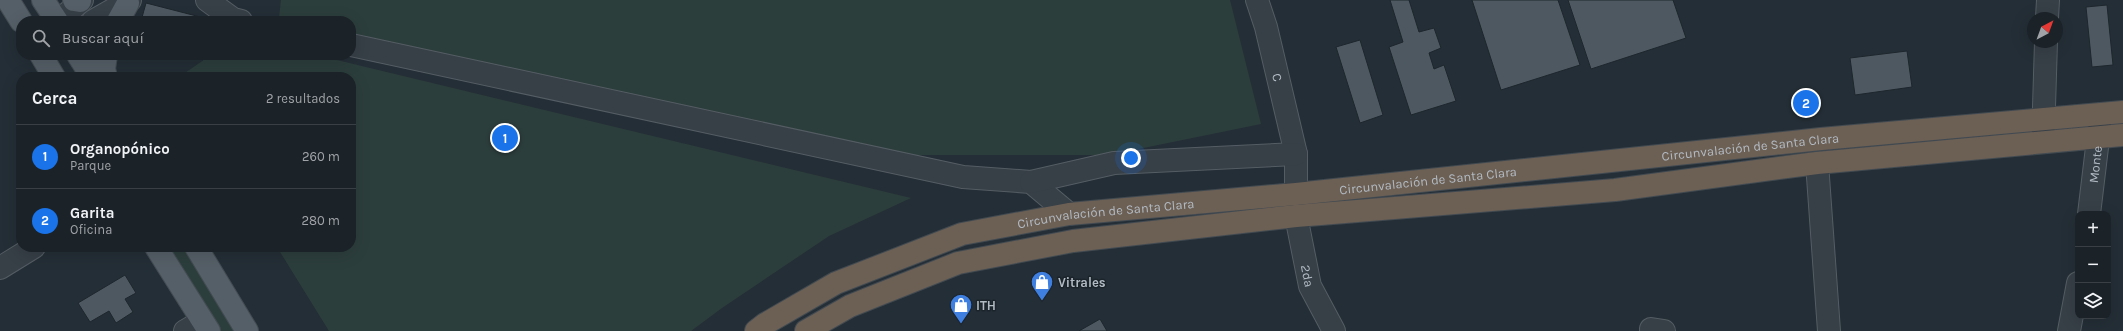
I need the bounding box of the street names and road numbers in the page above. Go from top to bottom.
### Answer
street label: C [1270,72,1286,83]
street label: Circunvalación de Santa Clara [1661,130,1840,163]
street label: Monte [2085,145,2105,184]
street label: Circunvalación de Santa Clara [1338,163,1517,197]
street label: Circunvalación de Santa Clara [1016,195,1195,231]
street label: 2da [1298,263,1318,288]

